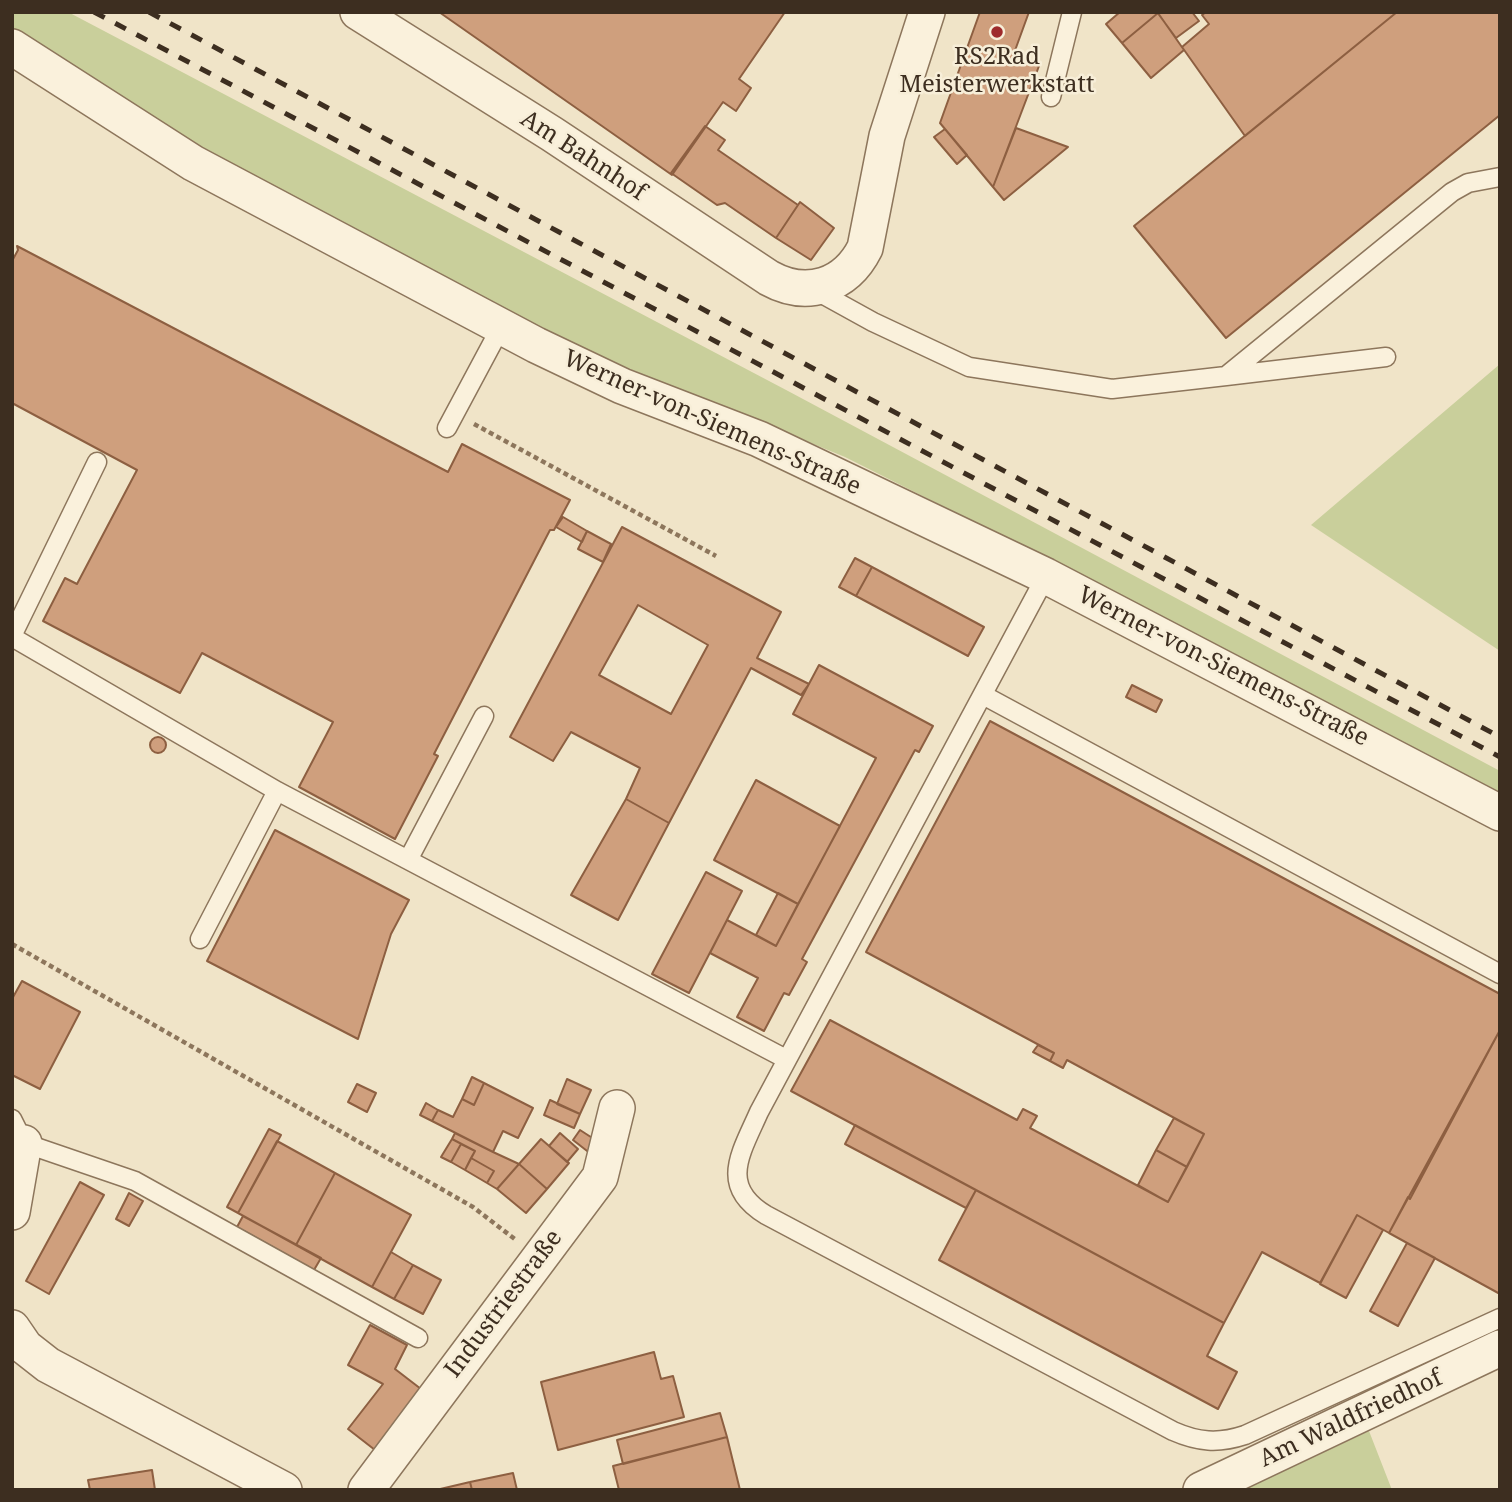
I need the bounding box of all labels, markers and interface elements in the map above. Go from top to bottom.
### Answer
marker: RS2Rad Meisterwerkstatt [989,24,1005,40]
place label: RS2Rad Meisterwerkstatt [900,43,1094,99]
street label: Am Bahnhof [515,105,651,207]
street label: Werner-von-Siemens-Straße [559,344,865,502]
street label: Werner-von-Siemens-Straße [1073,581,1373,753]
street label: Industriestraße [439,1225,569,1383]
street label: Am Waldfriedhof [1255,1364,1447,1474]

